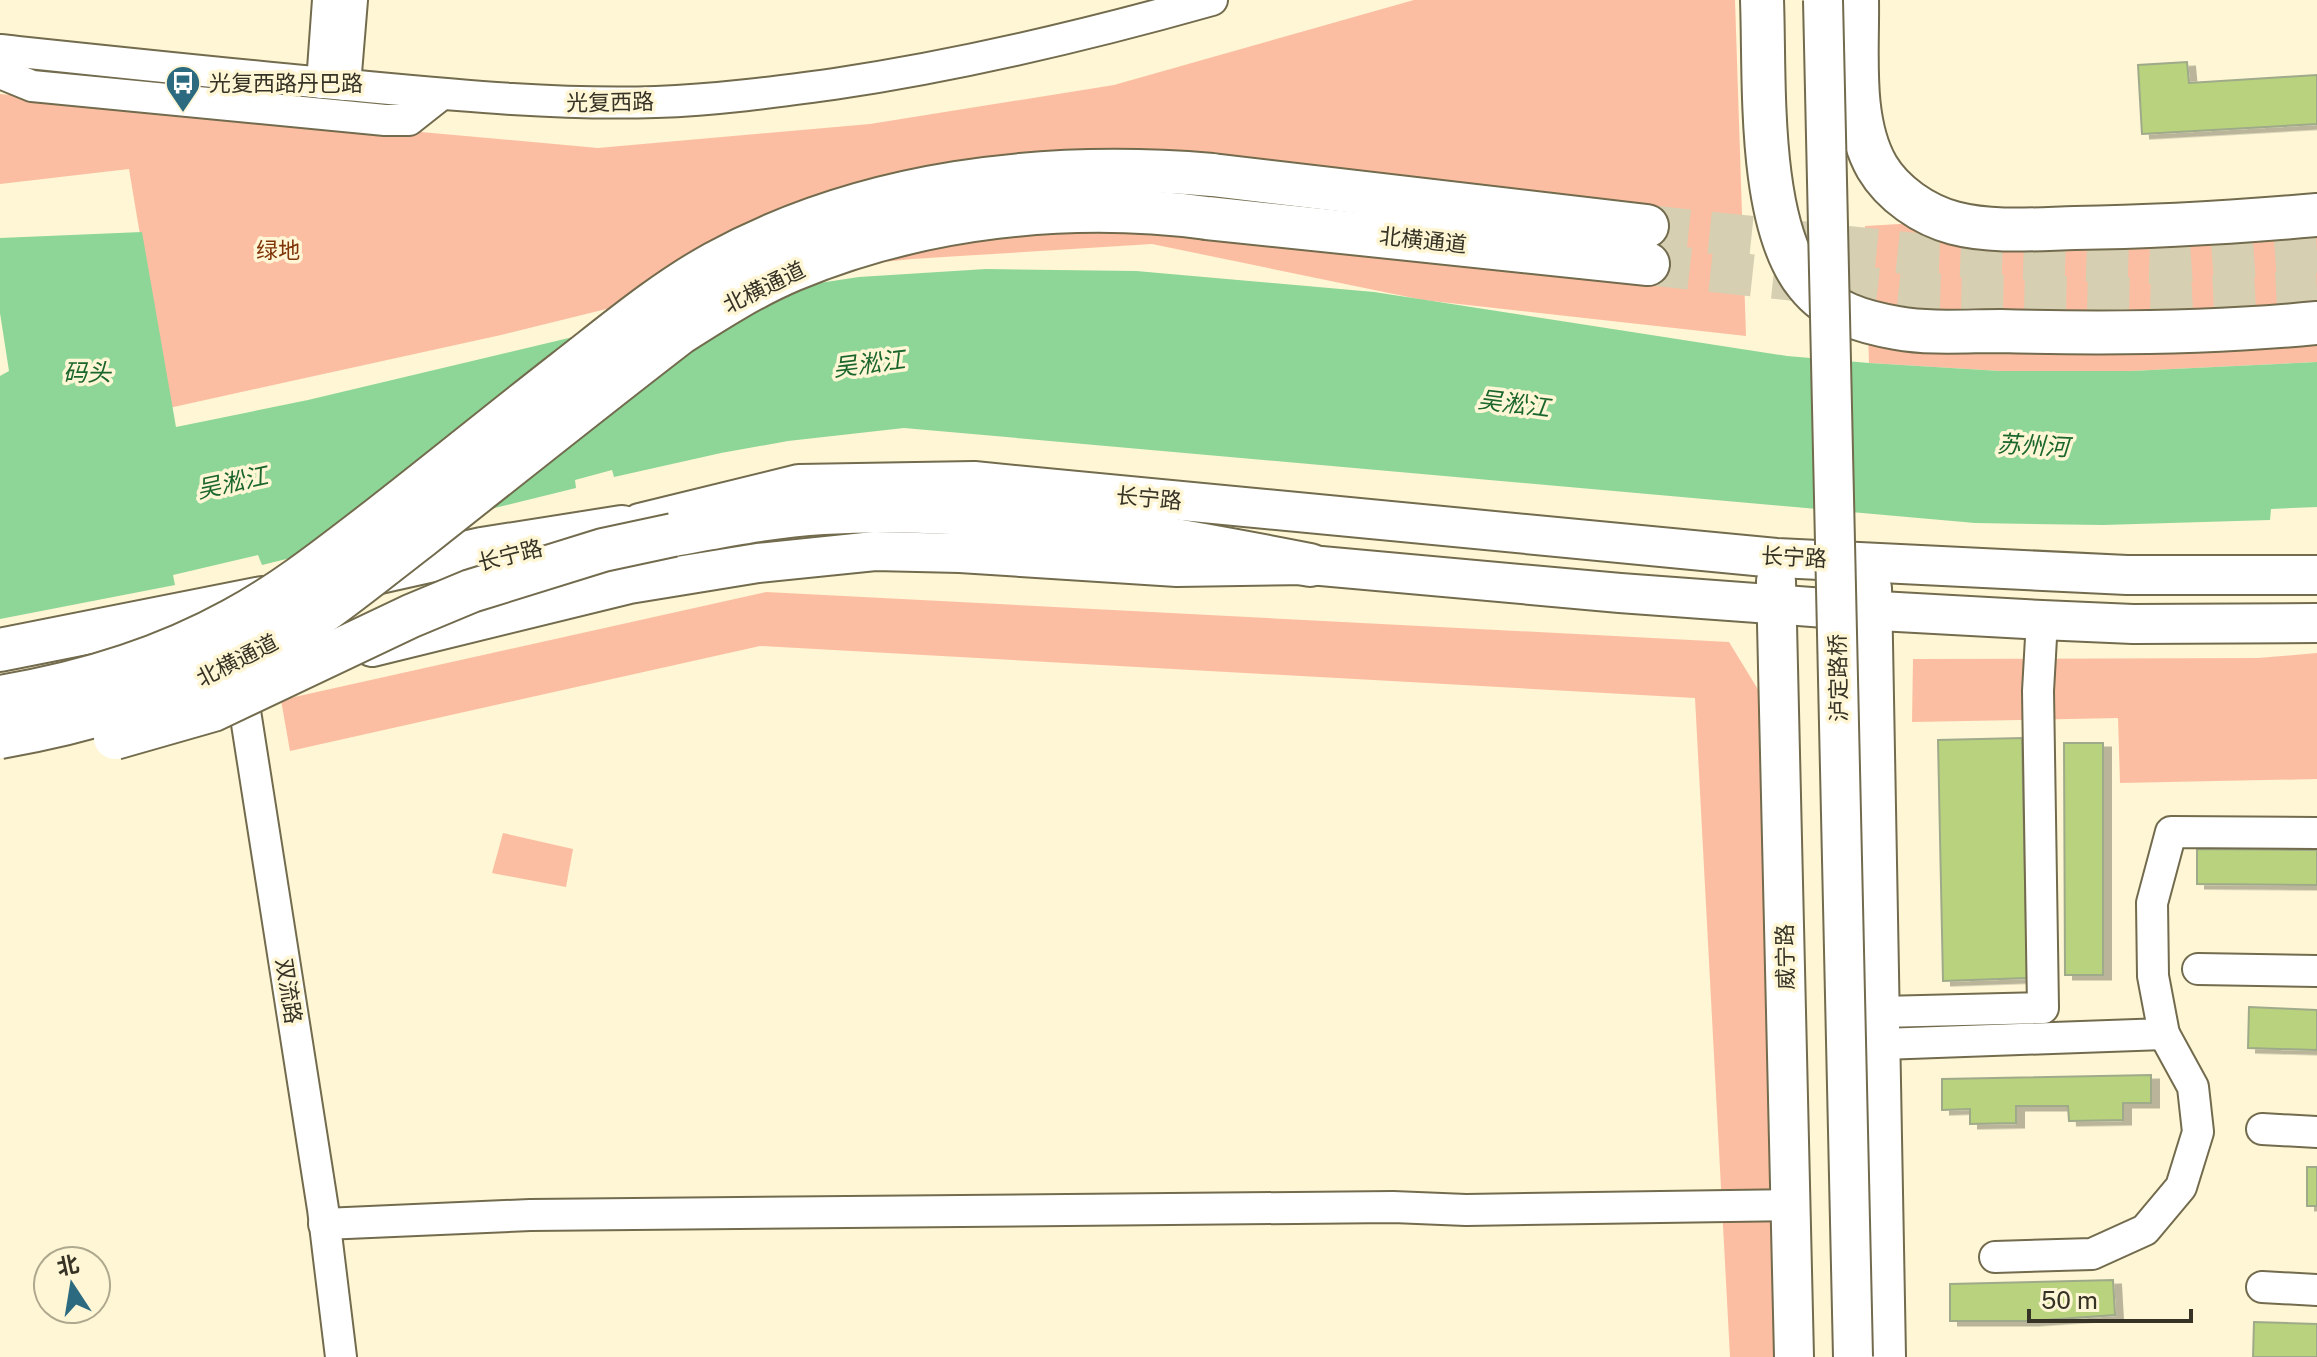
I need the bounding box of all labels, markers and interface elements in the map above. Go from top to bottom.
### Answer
bus stop icon: 光复西路丹巴路 [164,64,202,114]
place label: 光复西路丹巴路 [209,70,363,96]
street label: 光复西路 [566,88,654,116]
street label: 北横通道 [1378,222,1468,258]
park label: 绿地 [256,237,300,263]
street label: 北横通道 [719,256,809,318]
water label: 吴淞江 [832,344,909,381]
water label: 码头 [63,358,112,386]
water label: 吴淞江 [1477,385,1554,422]
water label: 苏州河 [1996,429,2074,461]
water label: 吴淞江 [194,460,273,503]
street label: 长宁路 [1115,482,1183,514]
street label: 长宁路 [475,534,545,576]
street label: 长宁路 [1760,542,1828,572]
street label: 北横通道 [192,628,282,692]
street label: 泸定路桥 [1824,634,1852,722]
street label: 威宁路 [1771,924,1799,990]
street label: 双流路 [271,956,307,1026]
north arrow [32,1245,112,1325]
text: 北 [54,1250,81,1280]
scale bar [2029,1273,2191,1323]
text: 50 m [2041,1286,2098,1314]

